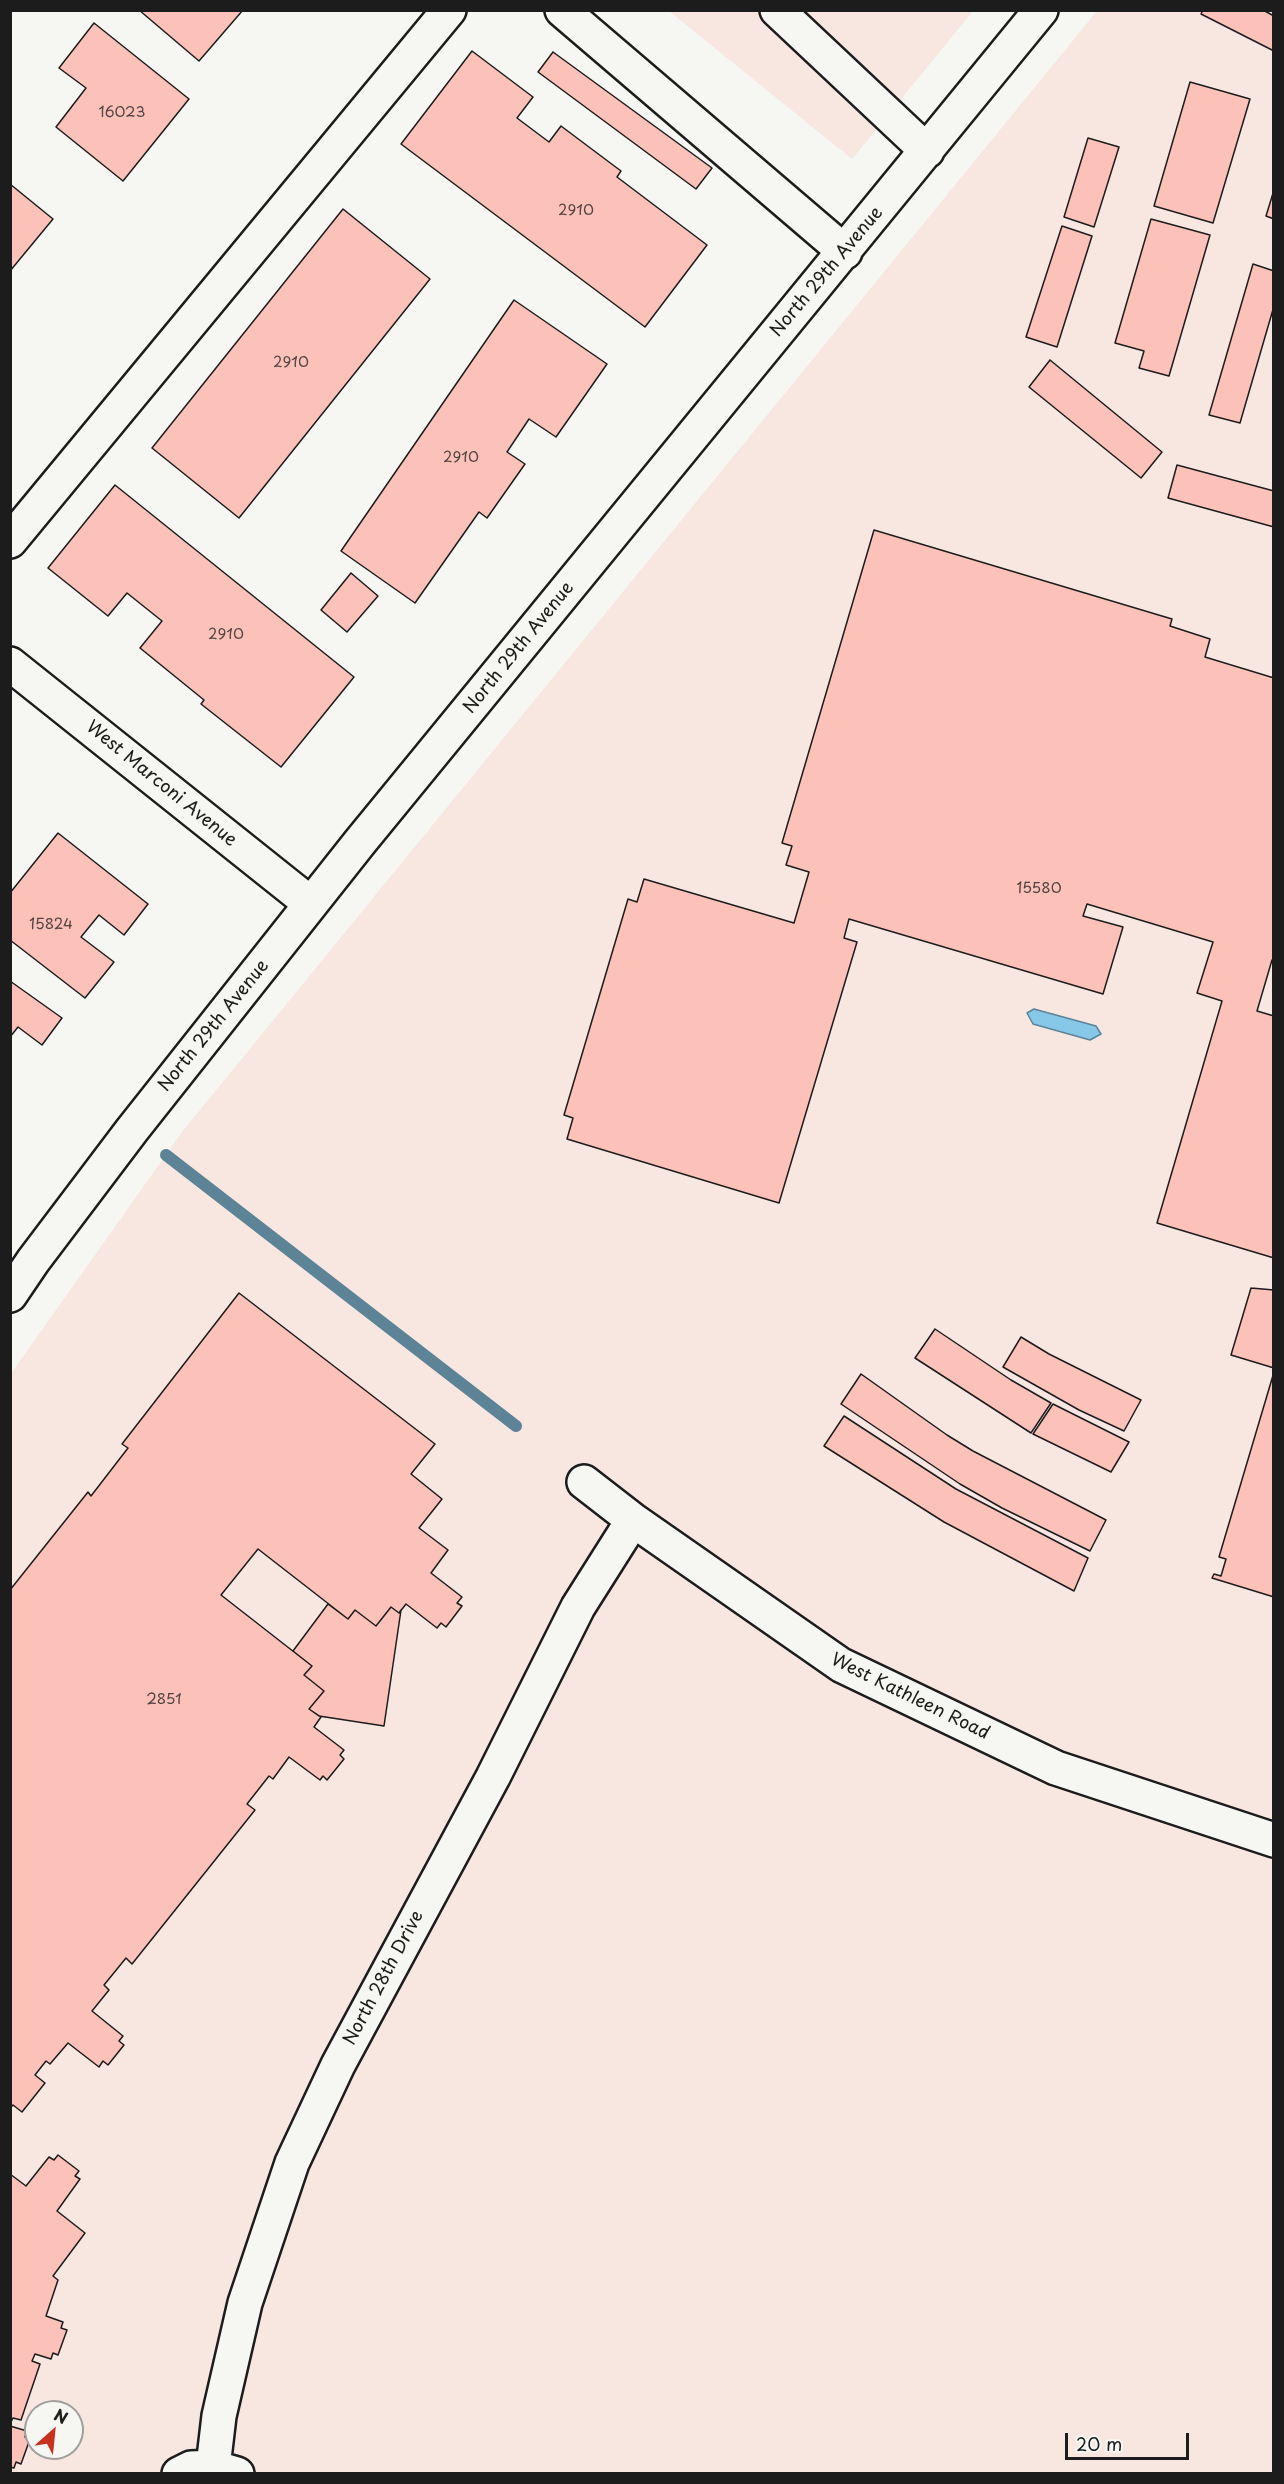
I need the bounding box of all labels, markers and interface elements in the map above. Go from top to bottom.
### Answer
house number: 16023 [99,104,145,122]
house number: 2910 [558,202,594,220]
street label: North 29th Avenue [766,203,888,341]
house number: 2910 [273,354,309,372]
house number: 2910 [443,449,479,467]
street label: North 29th Avenue [459,578,579,718]
house number: 2910 [208,626,244,644]
street label: West Marconi Avenue [81,717,241,851]
house number: 15580 [1016,880,1062,898]
house number: 15824 [29,916,73,934]
street label: North 29th Avenue [154,956,274,1096]
street label: West Kathleen Road [827,1649,993,1745]
house number: 2851 [146,1691,182,1709]
street label: North 28th Drive [339,1907,429,2049]
north arrow [24,2400,84,2460]
text: N [50,2402,72,2429]
scale bar [1068,2421,1192,2459]
text: 20 m [1076,2430,1122,2457]

